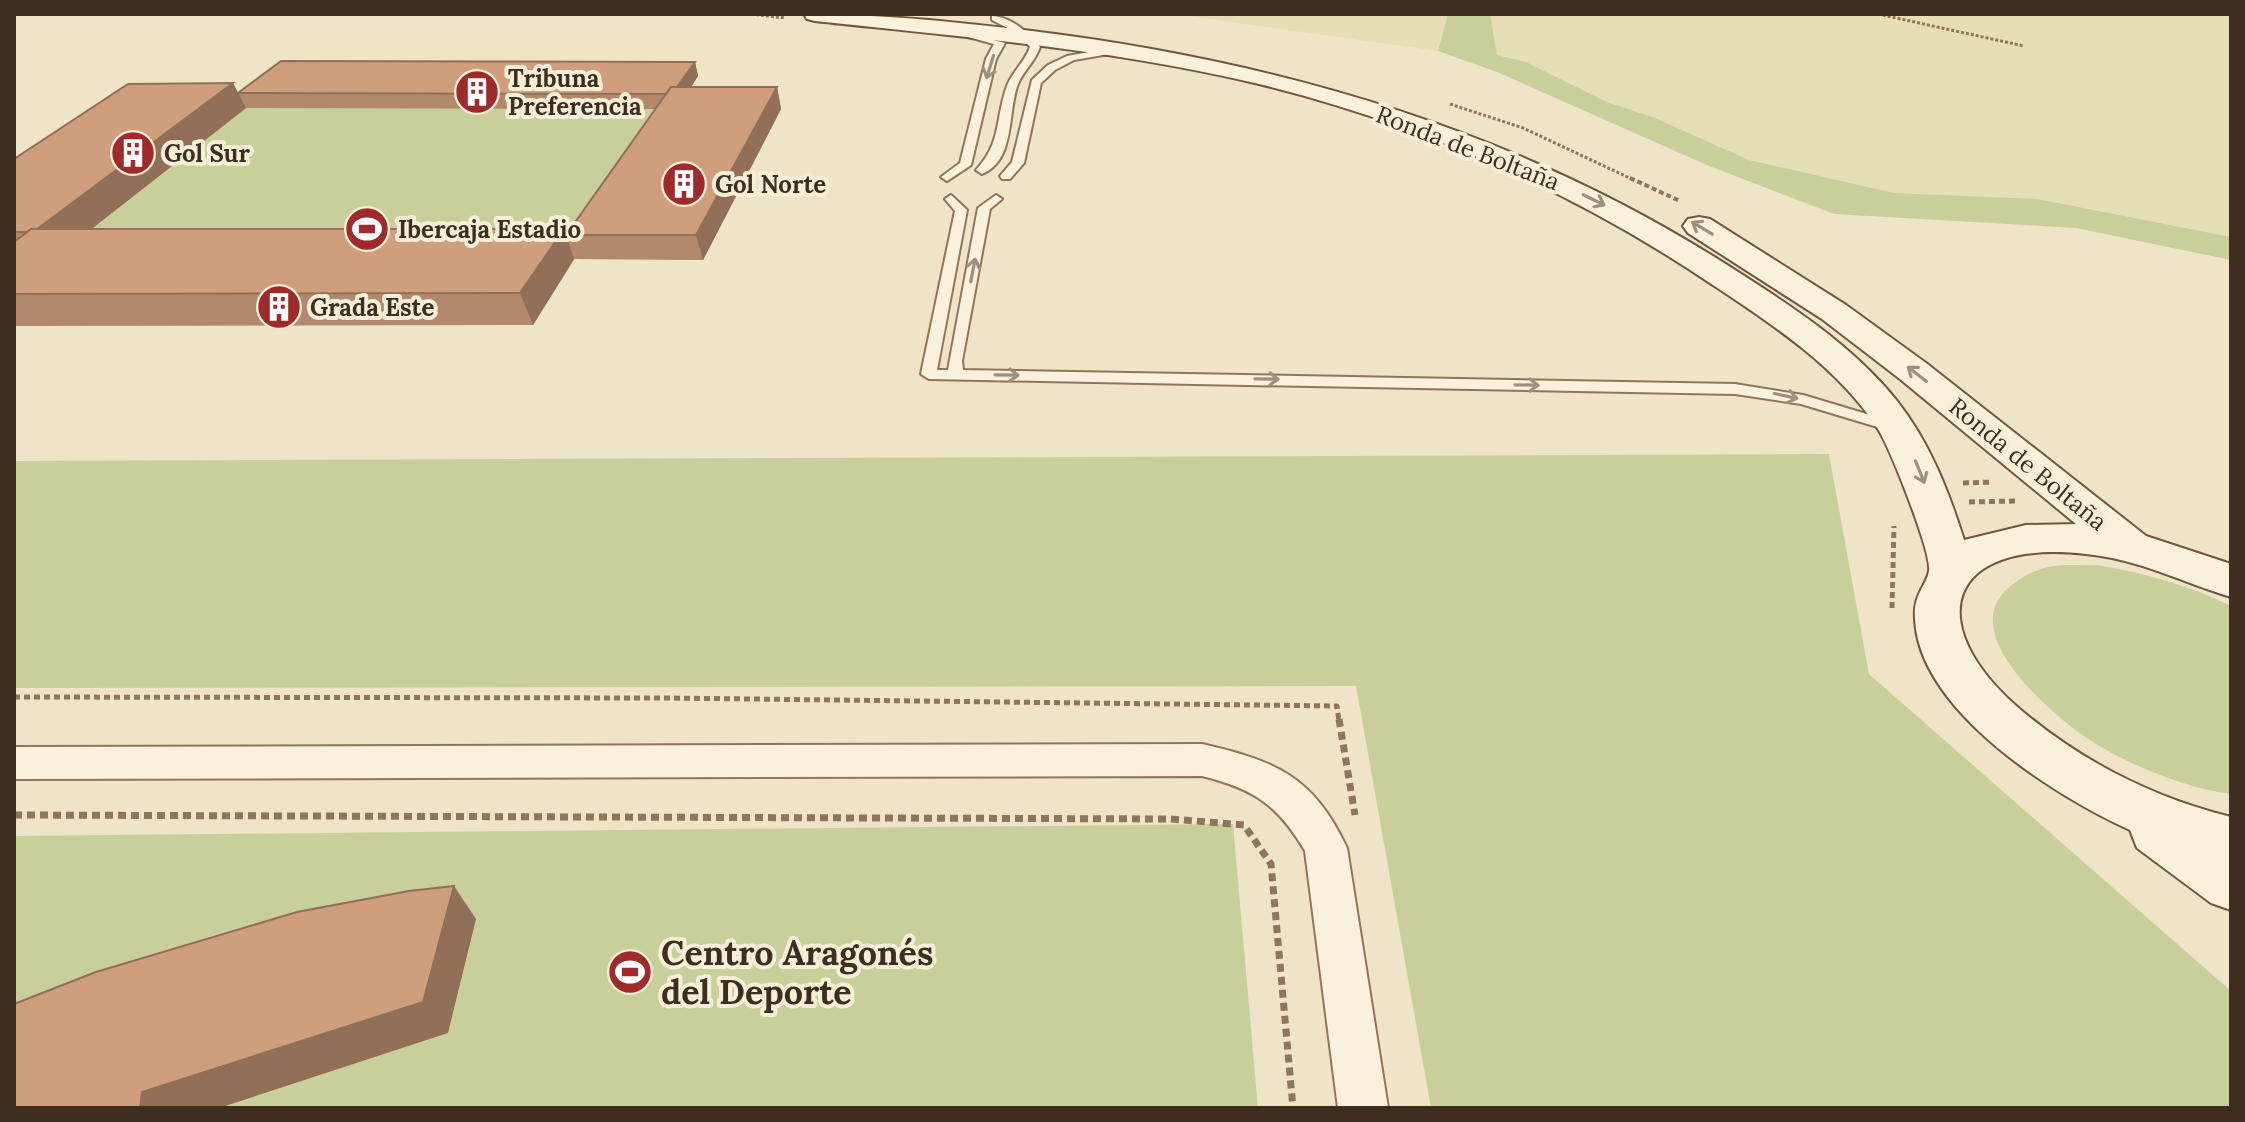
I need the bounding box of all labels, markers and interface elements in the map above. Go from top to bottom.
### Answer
one-way arrow [982,53,997,79]
place label: Tribuna Preferencia [508,63,642,122]
building icon: Tribuna Preferencia [453,68,501,116]
street label: Ronda de Boltaña [1372,99,1564,197]
building icon: Gol Sur [109,129,157,177]
place label: Gol Sur [164,138,250,169]
building icon: Gol Norte [660,160,708,208]
place label: Gol Norte [715,169,826,200]
one-way arrow [1581,192,1605,208]
sports icon: Ibercaja Estadio [343,205,391,253]
place label: Ibercaja Estadio [398,214,581,245]
one-way arrow [1691,220,1714,236]
one-way arrow [966,258,981,283]
building icon: Grada Este [255,283,303,331]
place label: Grada Este [310,292,435,323]
one-way arrow [1907,366,1928,383]
one-way arrow [993,367,1020,383]
one-way arrow [1253,371,1280,387]
one-way arrow [1513,377,1540,392]
one-way arrow [1773,389,1799,404]
street label: Ronda de Boltaña [1943,391,2113,537]
one-way arrow [1914,459,1928,484]
place label: Centro Aragonés del Deporte [661,931,933,1013]
sports icon: Centro Aragonés del Deporte [606,948,654,996]

